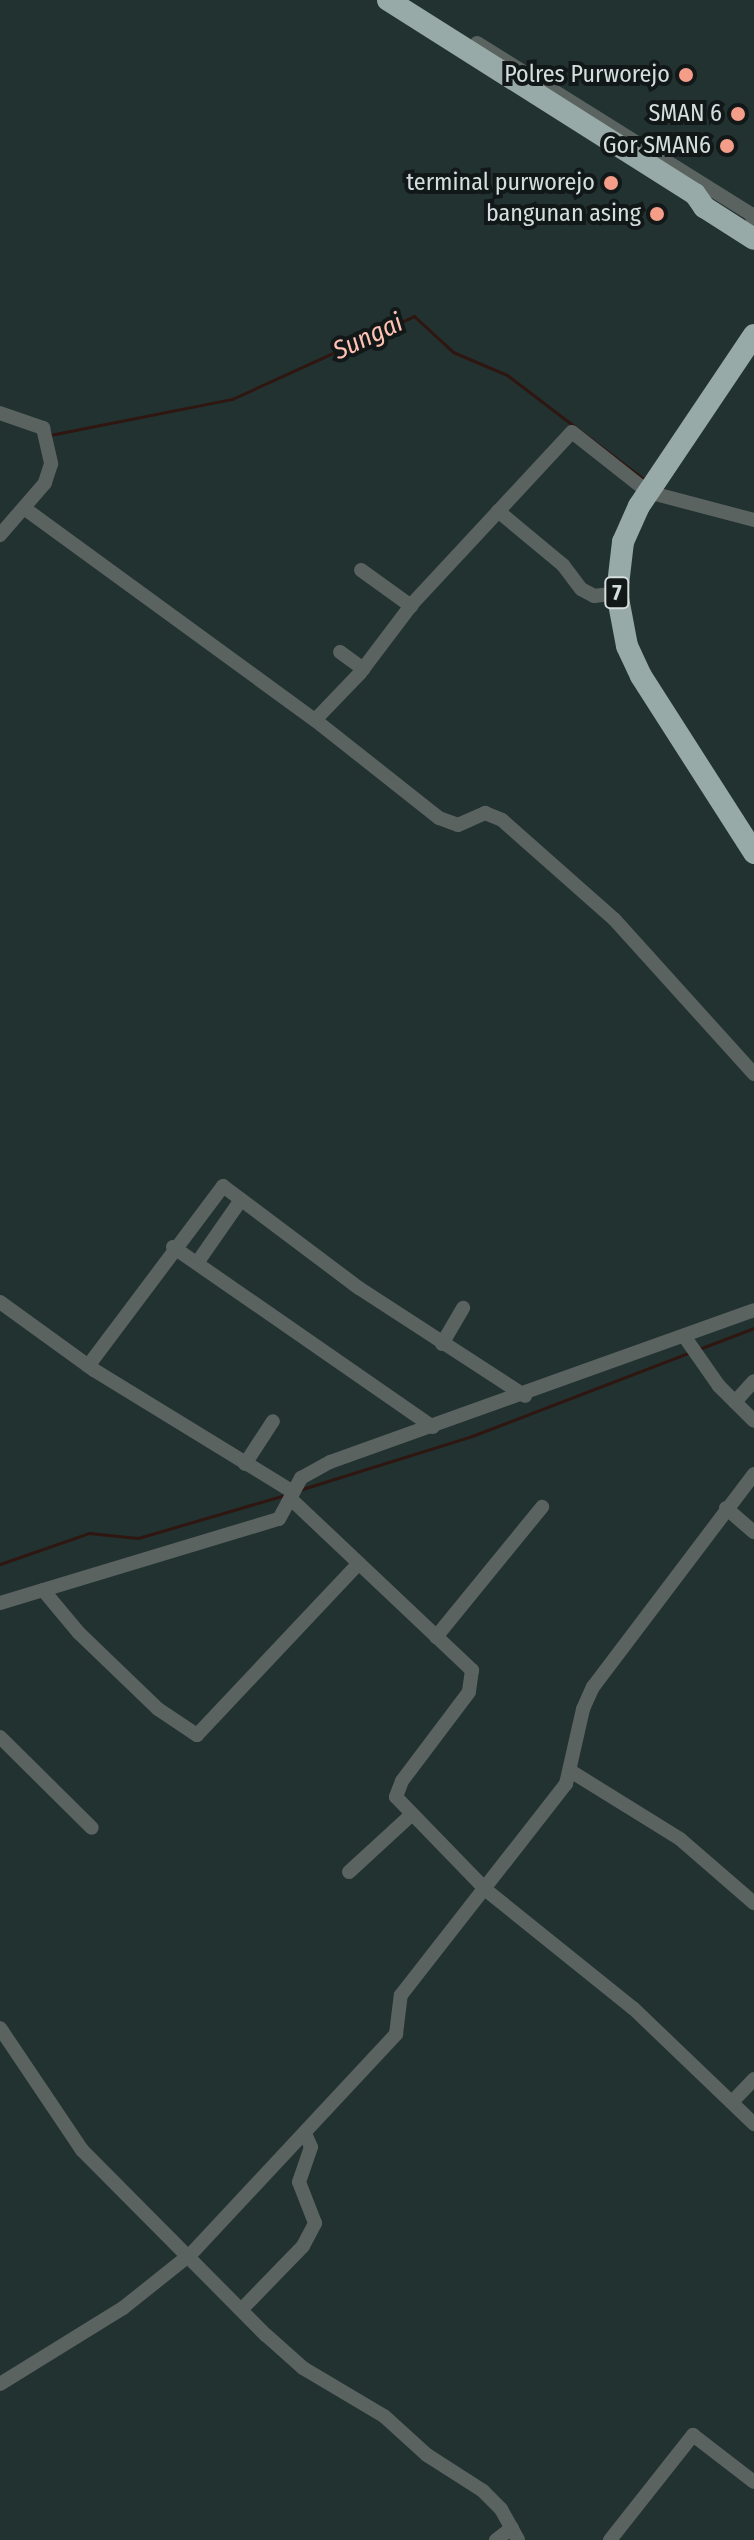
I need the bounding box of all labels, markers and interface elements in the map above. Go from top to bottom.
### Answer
place label: Polres Purworejo [504,61,670,89]
marker: Polres Purworejo [677,66,695,84]
place label: SMAN 6 [649,100,722,128]
marker: SMAN 6 [729,105,747,123]
place label: Gor SMAN6 [603,132,711,160]
marker: Gor SMAN6 [718,137,736,155]
place label: terminal purworejo [406,169,595,197]
marker: terminal purworejo [602,174,620,192]
place label: bangunan asing [486,200,641,228]
marker: bangunan asing [648,205,666,223]
water label: Sungai [328,307,408,367]
road number: 7 [603,575,631,611]

